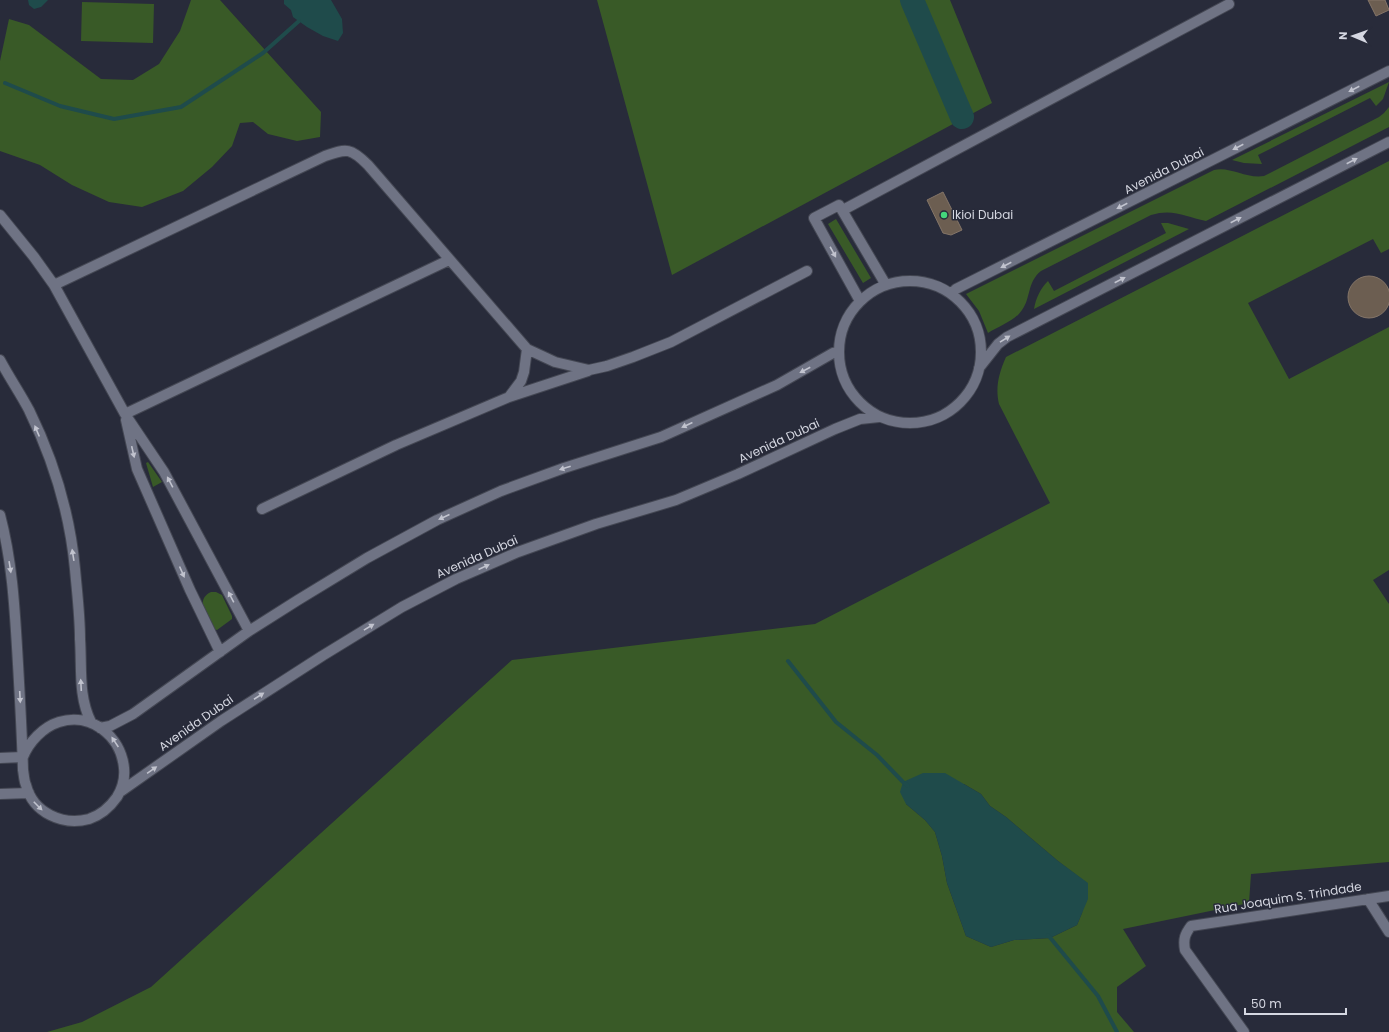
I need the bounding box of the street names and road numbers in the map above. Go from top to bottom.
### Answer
street label: Avenida Dubai [1121,143,1207,198]
street label: Avenida Dubai [735,414,822,467]
street label: Avenida Dubai [433,531,520,582]
street label: Avenida Dubai [155,690,237,755]
street label: Rua Joaquim S. Trindade [1213,877,1363,918]

